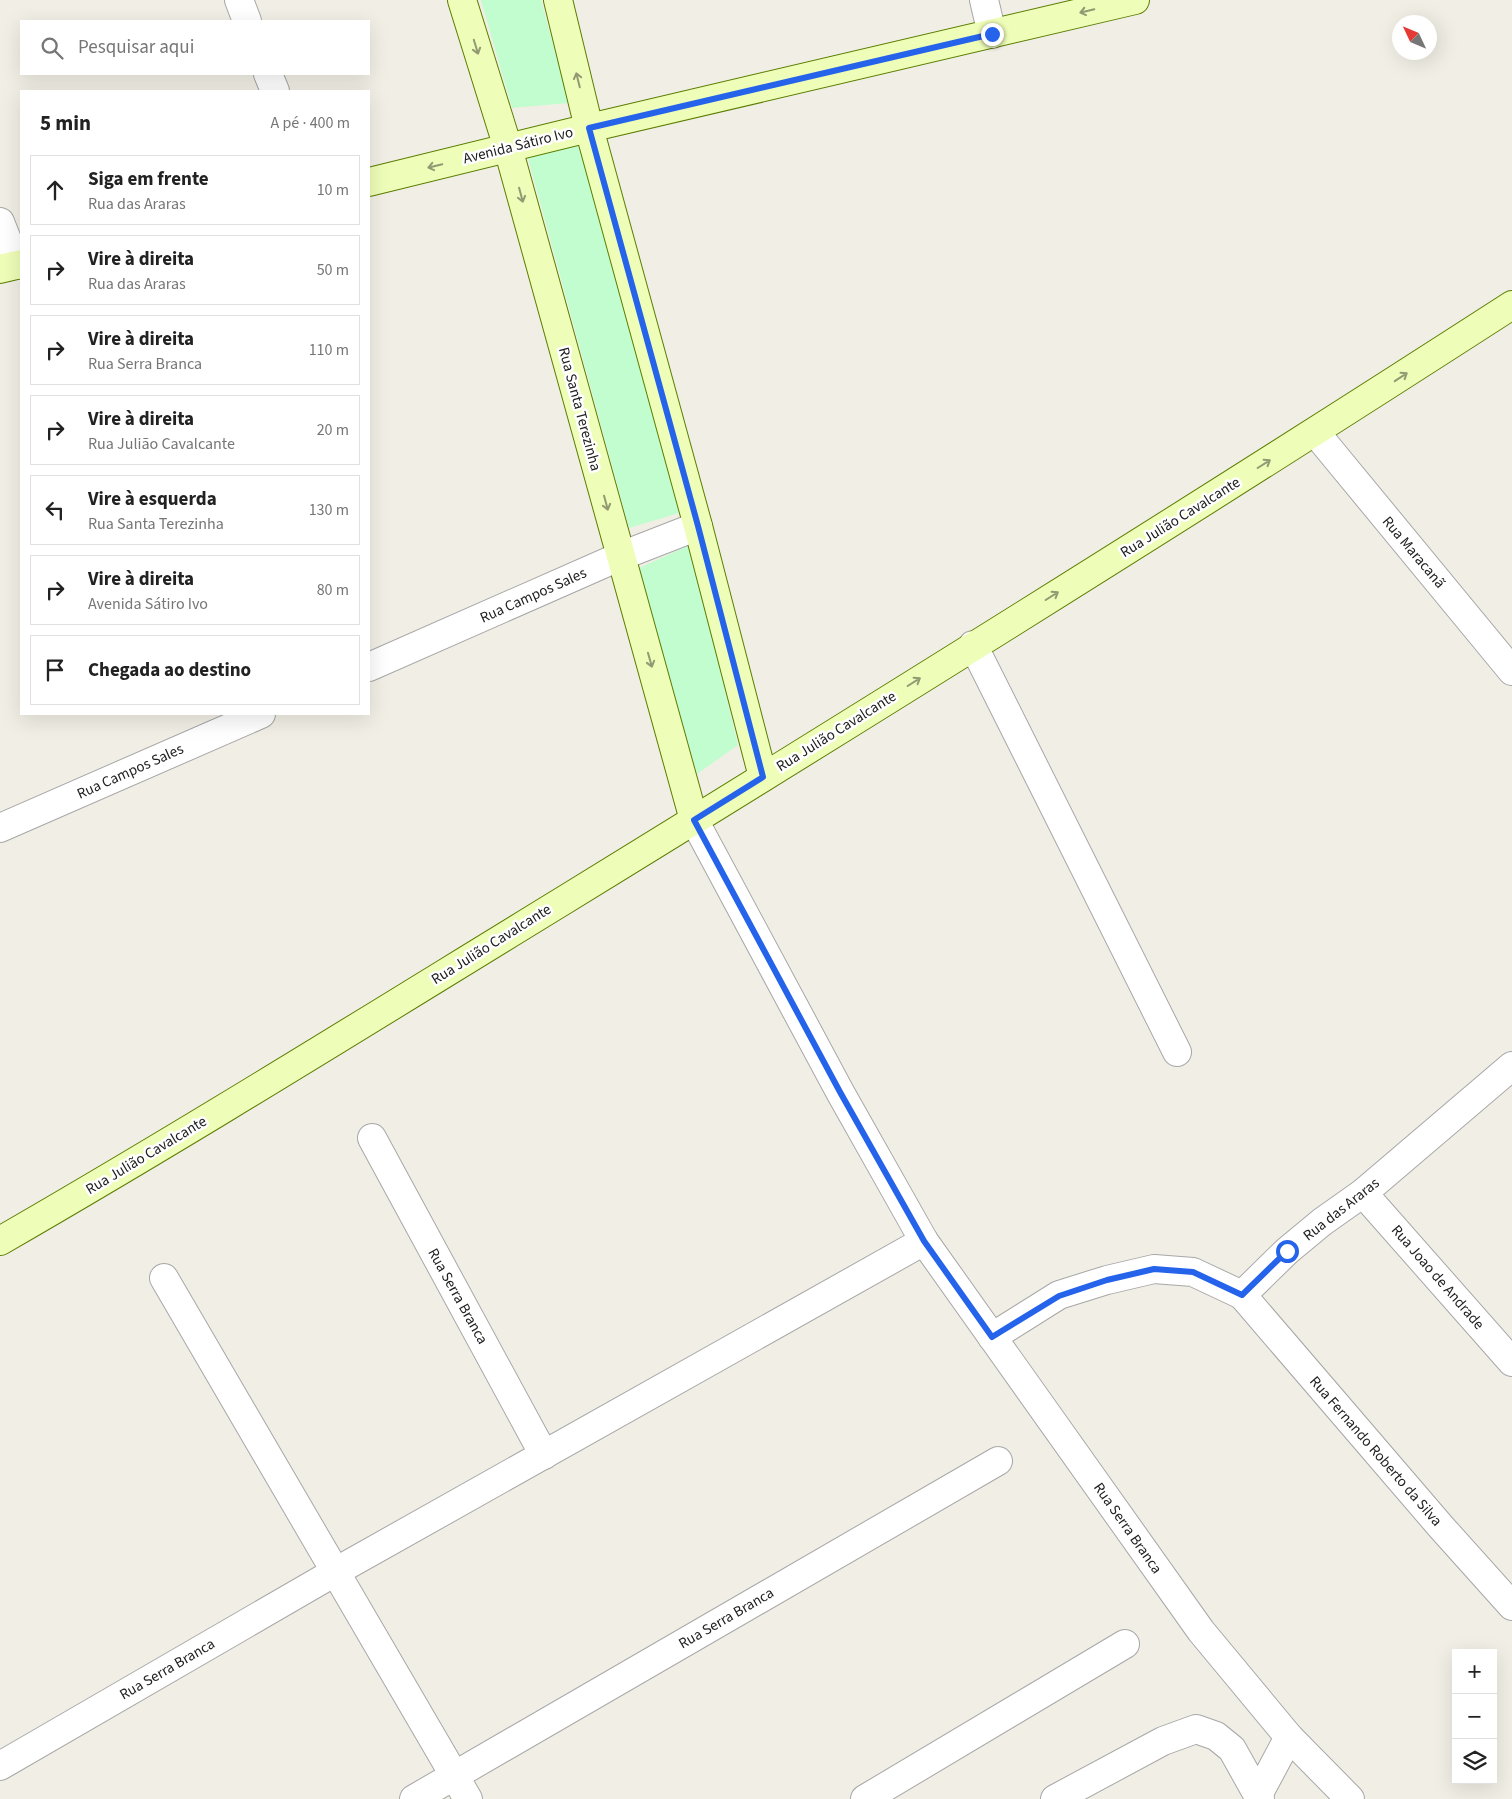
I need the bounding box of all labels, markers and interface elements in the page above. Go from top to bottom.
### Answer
one-way arrow [1080,7,1096,16]
north arrow [1392,15,1437,60]
search box [20,20,370,75]
route end [981,23,1004,46]
icon: search [38,34,66,62]
text: Pesquisar aqui [78,34,194,61]
one-way arrow [472,38,482,54]
one-way arrow [573,73,582,89]
text: 5 min [40,108,91,138]
text: A pé · 400 m [271,112,350,134]
street label: Avenida Sátiro Ivo [461,122,575,169]
one-way arrow [428,161,444,171]
text: Siga em frente [88,166,209,193]
icon: ahead [41,176,69,204]
text: 10 m [317,179,349,201]
one-way arrow [516,186,526,202]
text: Rua das Araras [88,193,186,215]
text: Vire à direita [88,246,194,273]
icon: right [41,256,69,284]
text: 50 m [317,259,349,281]
text: Rua das Araras [88,273,186,295]
text: Vire à direita [88,326,194,353]
icon: right [41,336,69,364]
text: 110 m [309,339,349,361]
street label: Rua Santa Terezinha [553,345,606,473]
text: Rua Serra Branca [88,353,202,375]
one-way arrow [1394,372,1408,382]
text: Vire à direita [88,406,194,433]
icon: right [41,416,69,444]
text: 20 m [317,419,349,441]
text: Rua Julião Cavalcante [88,433,235,455]
one-way arrow [1257,459,1271,470]
street label: Rua Julião Cavalcante [1116,472,1244,563]
text: Vire à esquerda [88,486,217,513]
one-way arrow [602,495,611,511]
icon: left [41,496,69,524]
text: 130 m [309,499,349,521]
street label: Rua Maracanã [1377,512,1450,593]
text: Rua Santa Terezinha [88,513,224,535]
street label: Rua Campos Sales [477,563,590,628]
text: Vire à direita [88,566,194,593]
icon: right [41,576,69,604]
text: 80 m [317,579,349,601]
one-way arrow [1044,591,1058,601]
text: Avenida Sátiro Ivo [88,593,208,615]
one-way arrow [645,651,655,667]
icon: arrive [41,656,69,684]
text: Chegada ao destino [88,657,251,684]
one-way arrow [906,677,920,687]
street label: Rua Julião Cavalcante [772,686,900,777]
street label: Rua Campos Sales [74,739,187,804]
street label: Rua Julião Cavalcante [427,899,555,990]
street label: Rua Julião Cavalcante [82,1111,211,1200]
street label: Rua das Araras [1299,1173,1384,1246]
street label: Rua Joao de Andrade [1386,1220,1489,1334]
route start [1276,1240,1299,1263]
street label: Rua Serra Branca [422,1244,493,1348]
street label: Rua Fernando Roberto da Silva [1305,1372,1447,1531]
street label: Rua Serra Branca [1088,1478,1167,1578]
street label: Rua Serra Branca [675,1583,778,1654]
street label: Rua Serra Branca [116,1634,219,1705]
map controls [1452,1649,1497,1784]
button: + [1452,1649,1497,1694]
button: − [1452,1694,1497,1739]
button: layers [1452,1739,1497,1784]

